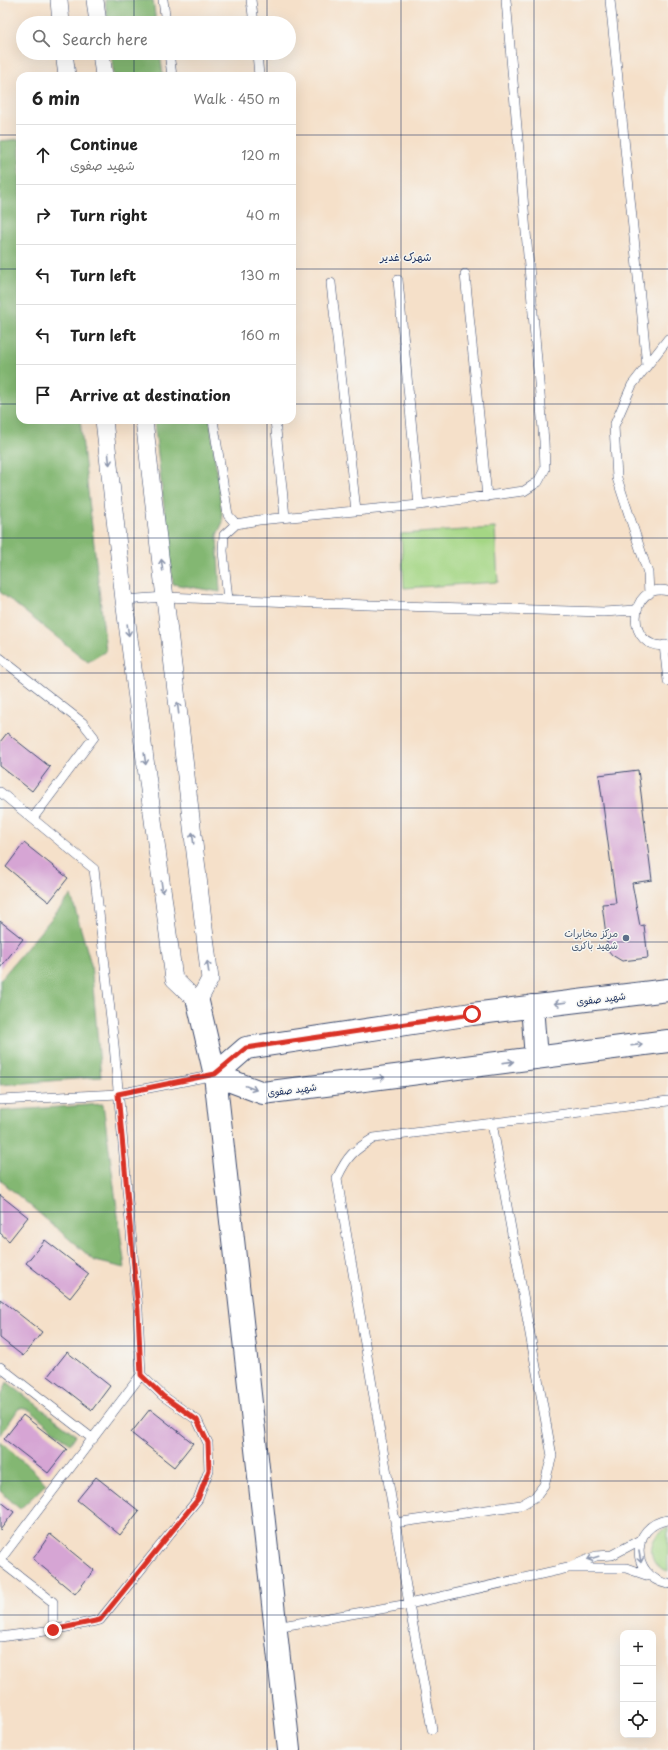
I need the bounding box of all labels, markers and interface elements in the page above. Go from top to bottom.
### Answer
search box [16,16,296,60]
icon: search [30,27,52,49]
text: Search here [62,27,148,50]
text: 6 min [32,85,80,111]
text: Walk · 450 m [194,89,280,108]
text: Continue [70,132,138,155]
icon: ahead [32,144,54,166]
text: 120 m [241,145,280,164]
text: شهید صفوی [70,155,135,174]
text: Turn right [70,203,147,226]
icon: right [32,204,54,226]
text: 40 m [246,205,280,224]
district label: شهرک غدیر [379,248,432,265]
text: Turn left [70,263,136,286]
icon: left [32,264,54,286]
text: 130 m [241,265,280,284]
text: Turn left [70,323,136,346]
icon: left [32,324,54,346]
text: 160 m [241,325,280,344]
text: Arrive at destination [70,383,231,406]
icon: arrive [32,384,54,406]
one-way arrow [105,452,112,465]
one-way arrow [158,559,165,572]
one-way arrow [124,623,132,636]
one-way arrow [174,702,182,715]
one-way arrow [141,752,149,765]
one-way arrow [189,832,197,845]
one-way arrow [158,881,166,894]
place label: مرکز مخابرات شهید باکری [564,925,618,952]
marker: مرکز مخابرات شهید باکری [621,933,631,943]
one-way arrow [205,961,212,974]
street label: شهید صفوی [575,987,627,1008]
one-way arrow [554,999,567,1007]
route start [463,1005,481,1023]
one-way arrow [630,1041,643,1049]
one-way arrow [501,1058,514,1065]
one-way arrow [372,1074,385,1082]
street label: شهید صفوی [266,1078,318,1099]
one-way arrow [245,1085,257,1093]
one-way arrow [637,1551,645,1564]
one-way arrow [587,1555,600,1562]
route end [44,1621,62,1639]
map controls [620,1630,656,1738]
button: + [620,1630,656,1666]
button: − [620,1666,656,1702]
button: locate [620,1702,656,1738]

